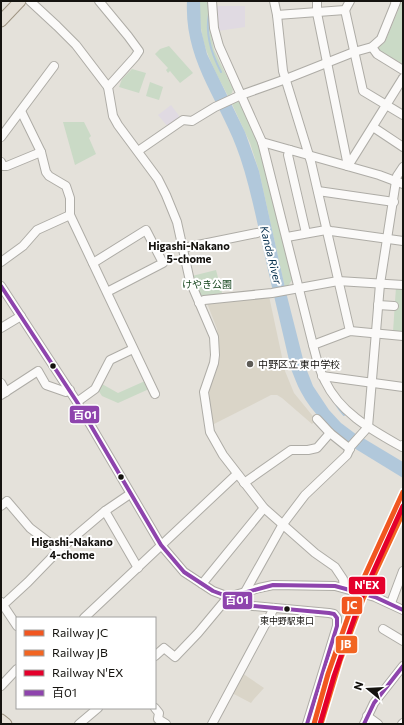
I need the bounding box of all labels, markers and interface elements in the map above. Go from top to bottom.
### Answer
water label: Kanda River [258,224,285,286]
district label: Higashi-Nakano 5-chome [148,239,230,265]
park label: けやき公園 [182,278,232,290]
place label: 中野区立 東中学校 [258,358,340,370]
marker: 中野区立 東中学校 [245,359,255,369]
unlabelled marker [48,361,58,371]
line badge: 百01 [69,405,100,424]
text: 百01 [73,408,97,421]
unlabelled marker [116,472,126,482]
district label: Higashi-Nakano 4-chome [31,535,113,561]
line badge: N'EX [348,576,386,595]
text: N'EX [354,578,380,591]
line badge: 百01 [222,591,253,610]
text: 百01 [225,593,249,606]
line badge: JC [341,596,363,615]
text: JC [346,598,358,612]
marker: 東中野駅東口 [282,604,292,614]
place label: 東中野駅東口 [260,615,314,626]
legend [16,617,156,709]
text: Railway JC [52,625,108,640]
line badge: JB [335,635,358,654]
text: JB [341,637,351,651]
text: Railway JB [52,645,108,660]
text: Railway N'EX [52,665,123,679]
north arrow [348,669,388,709]
text: N [351,680,365,692]
text: 百01 [52,685,77,699]

